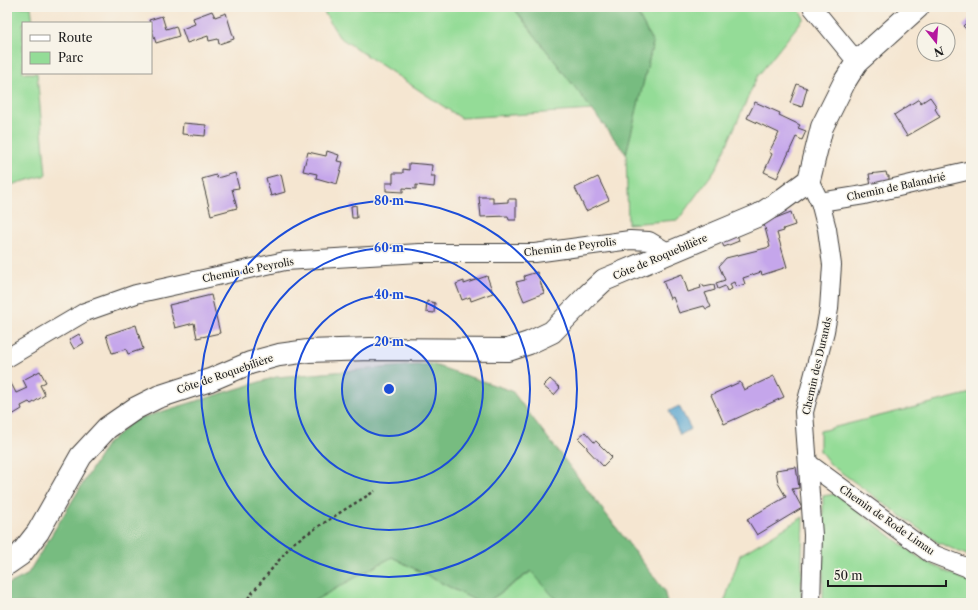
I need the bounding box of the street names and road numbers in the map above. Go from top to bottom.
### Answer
street label: Chemin de Balandrié [845,170,947,204]
street label: Côte de Roquebilière [611,231,710,283]
street label: Chemin de Peyrolis [523,235,617,259]
street label: Chemin de Peyrolis [201,255,295,285]
street label: Chemin des Durands [799,316,835,416]
street label: Côte de Roquebilière [175,351,275,397]
street label: Chemin de Rode Limau [837,482,937,558]

